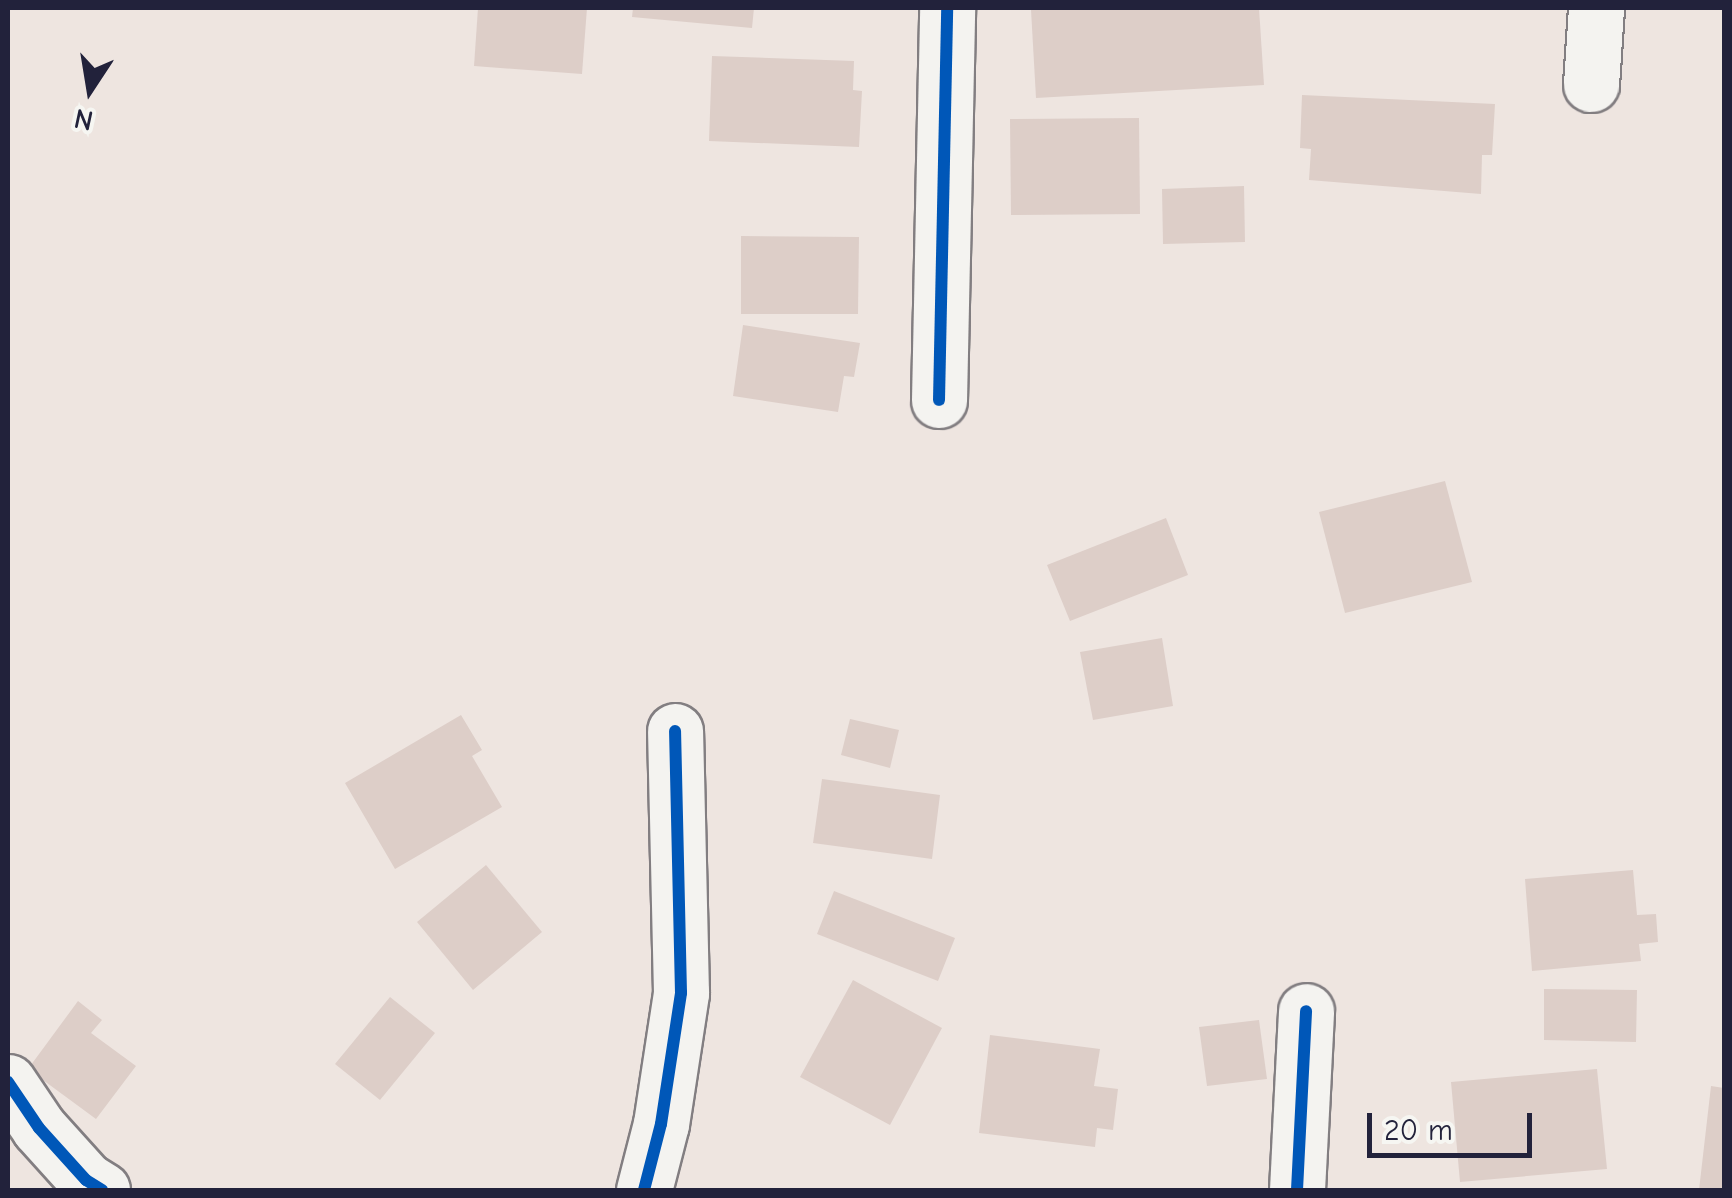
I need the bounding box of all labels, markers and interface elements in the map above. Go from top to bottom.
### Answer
north arrow [40,40,140,140]
text: N [72,102,96,137]
scale bar [1372,1093,1537,1155]
text: 20 m [1384,1113,1453,1148]

